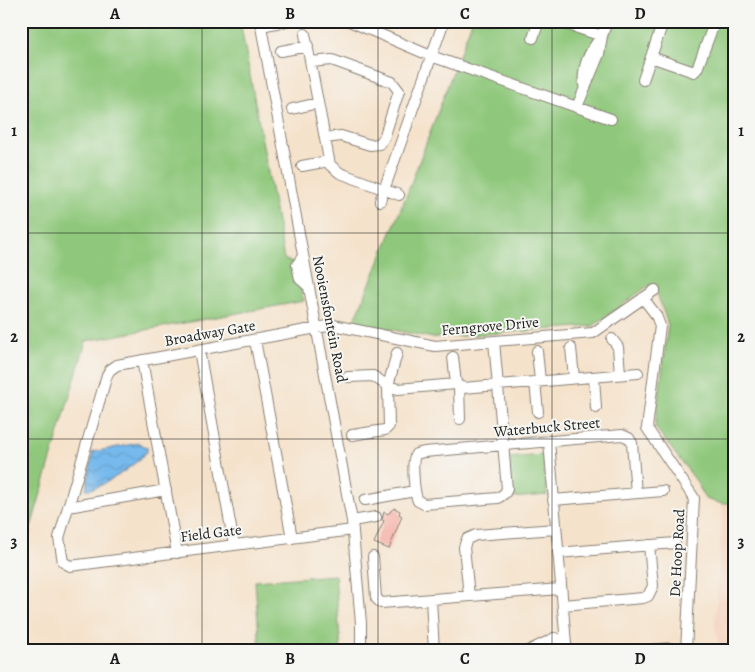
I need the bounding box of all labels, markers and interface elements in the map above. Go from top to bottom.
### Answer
text: A [109,3,121,25]
text: B [285,3,295,25]
text: C [460,3,470,25]
text: D [634,3,646,25]
text: 1 [11,120,17,142]
text: 1 [738,120,744,142]
street label: Nooiensfontein Road [308,254,352,385]
street label: Ferngrove Drive [440,312,540,340]
street label: Broadway Gate [163,315,257,351]
text: 2 [10,326,18,348]
text: 2 [737,326,745,348]
street label: Waterbuck Street [492,412,601,442]
street label: De Hoop Road [665,507,689,598]
street label: Field Gate [179,519,243,547]
text: 3 [11,531,18,553]
text: 3 [738,531,745,553]
text: A [109,648,121,670]
text: B [285,648,295,670]
text: C [460,648,470,670]
text: D [634,648,646,670]

